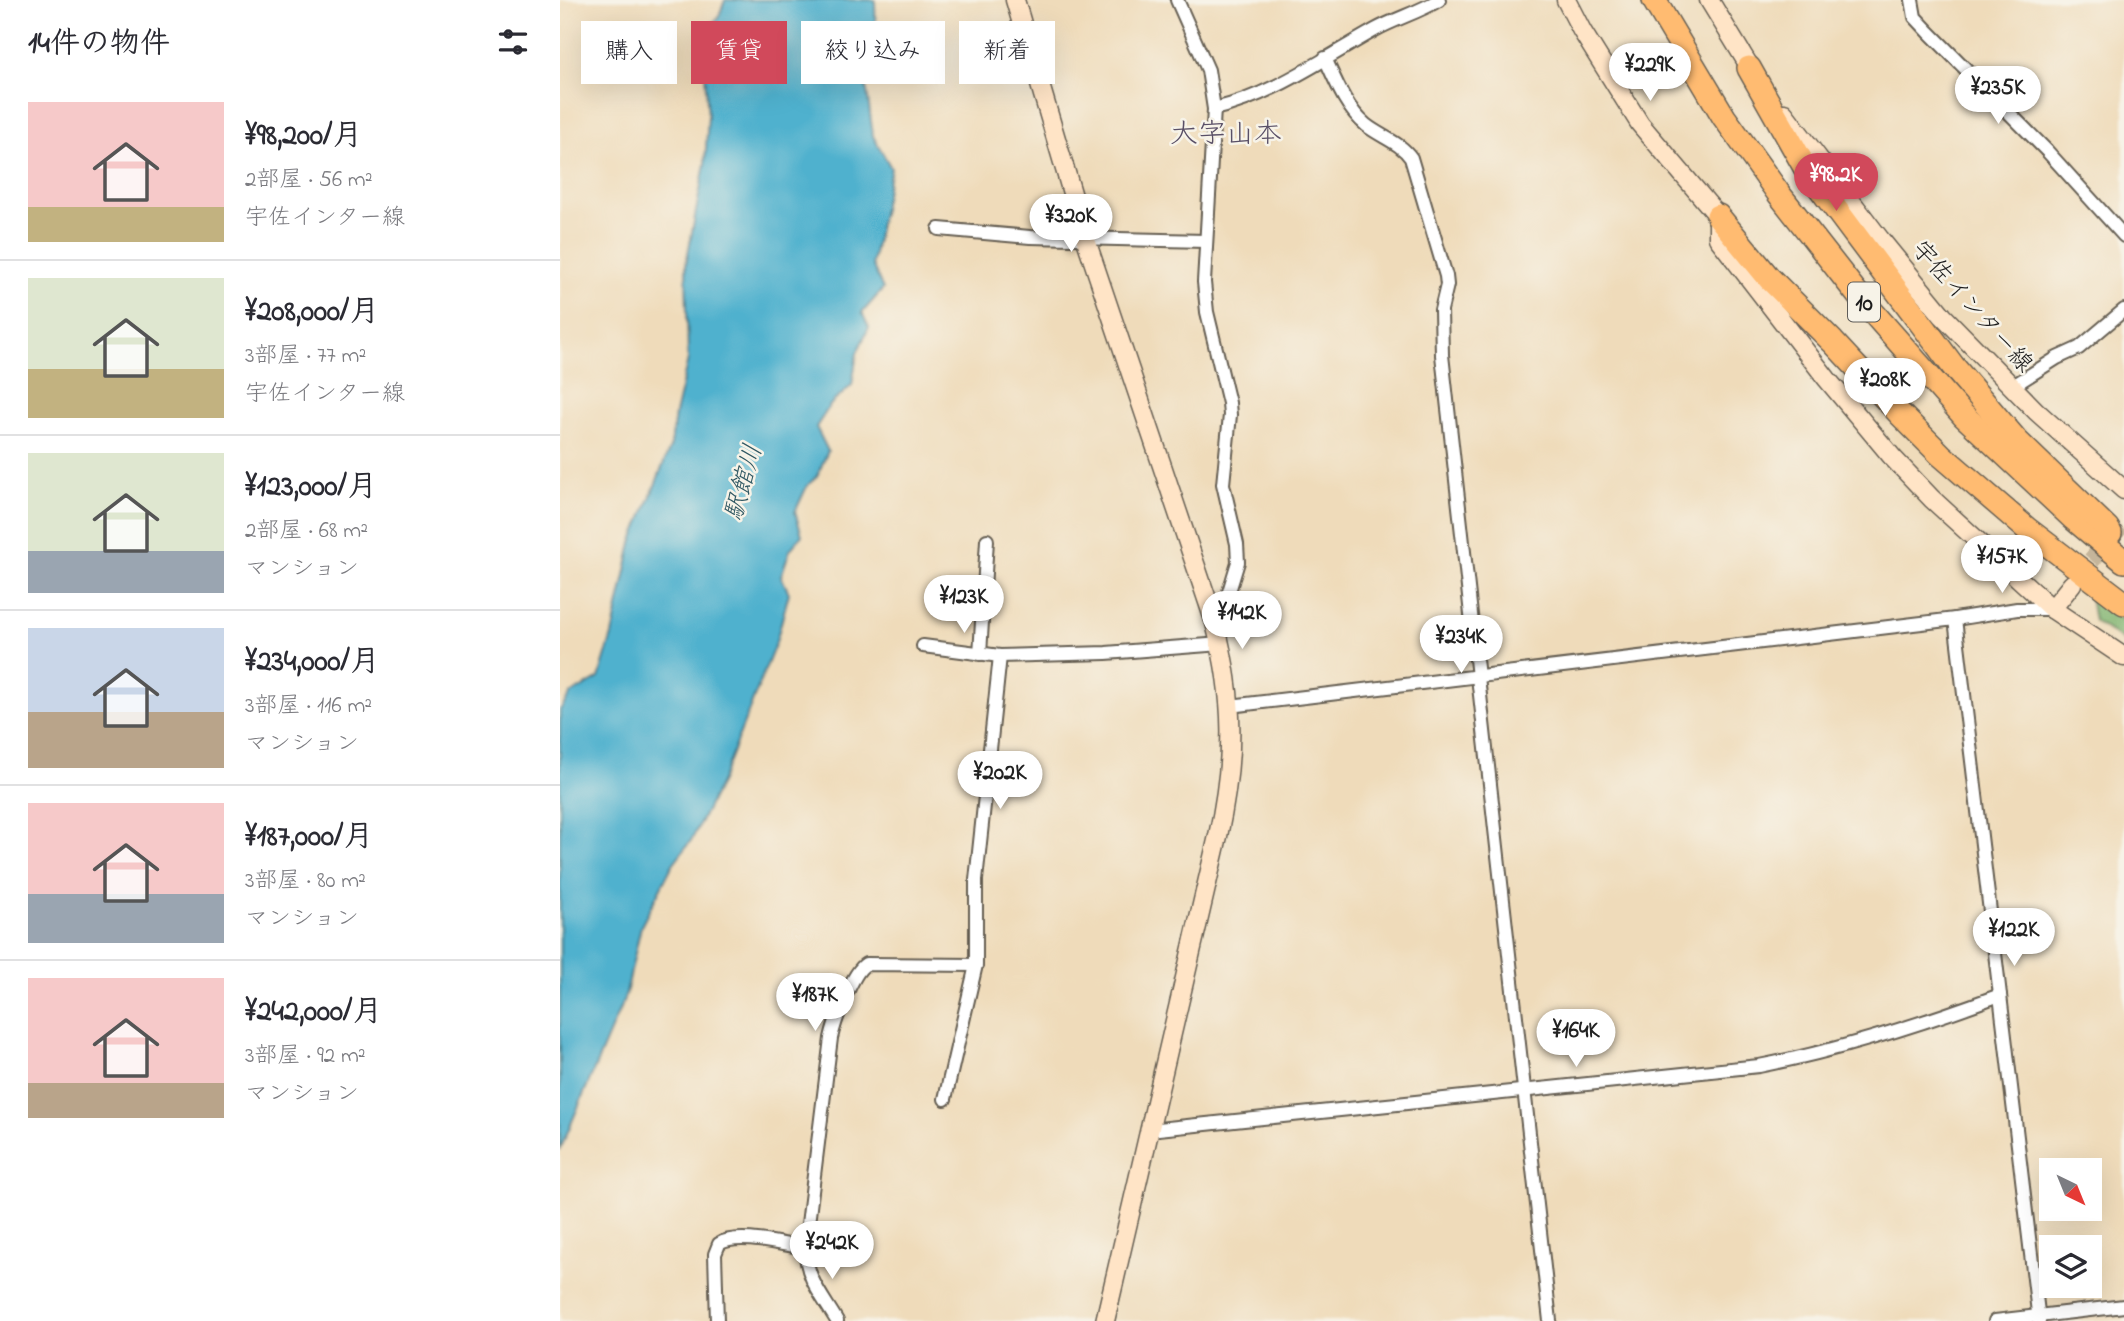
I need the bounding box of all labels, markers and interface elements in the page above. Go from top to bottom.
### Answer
chip: 購入 [581,21,677,84]
chip: 賃貸 [691,21,787,84]
chip: 絞り込み [801,21,945,84]
chip: 新着 [959,21,1055,84]
text: 14件の物件 [28,23,170,67]
icon: filters [494,23,532,61]
pin: ¥229K [1601,43,1699,103]
text: ¥229K [1625,49,1675,82]
pin: ¥235K [1949,66,2047,126]
text: ¥235K [1971,72,2025,105]
text: ¥98,200/月 [245,115,362,159]
district label: 大字山本 [1170,115,1282,156]
icon: home [84,130,168,214]
pin: ¥98.2K [1779,154,1893,213]
text: ¥98.2K [1810,159,1862,192]
text: 2部屋 · 56 m² [245,164,373,197]
pin: ¥320K [1022,194,1120,254]
text: ¥320K [1046,200,1097,233]
text: 宇佐インター線 [245,202,405,235]
street label: 宇佐インター線 [1902,234,2040,381]
road number: 10 [1848,282,1880,322]
text: ¥208,000/月 [245,291,379,335]
icon: home [84,306,168,390]
text: 3部屋 · 77 m² [245,340,366,373]
pin: ¥208K [1836,358,1934,418]
text: ¥208K [1860,364,1910,397]
text: 宇佐インター線 [245,378,405,411]
water label: 駅館川 [716,440,774,526]
text: ¥123,000/月 [245,466,377,510]
icon: home [84,481,168,565]
text: 2部屋 · 68 m² [245,515,368,548]
pin: ¥157K [1953,536,2051,595]
text: ¥157K [1977,541,2027,574]
text: マンション [245,553,359,586]
pin: ¥123K [915,576,1013,635]
text: ¥123K [940,581,988,614]
pin: ¥142K [1193,592,1291,651]
text: ¥142K [1218,597,1266,630]
pin: ¥234K [1412,616,1510,675]
text: ¥234K [1436,621,1486,654]
text: ¥234,000/月 [245,641,380,685]
icon: home [84,656,168,740]
text: 3部屋 · 116 m² [245,690,372,723]
text: マンション [245,728,359,761]
pin: ¥202K [951,752,1049,811]
text: ¥202K [974,757,1026,790]
text: ¥187,000/月 [245,816,373,860]
icon: home [84,831,168,915]
text: 3部屋 · 80 m² [245,865,366,898]
text: マンション [245,903,359,936]
pin: ¥122K [1965,908,2063,968]
text: ¥122K [1989,914,2039,947]
pin: ¥187K [766,974,864,1033]
text: ¥187K [792,979,838,1012]
text: ¥242,000/月 [245,991,382,1035]
icon: home [84,1006,168,1090]
pin: ¥164K [1527,1010,1625,1069]
text: ¥164K [1552,1015,1600,1048]
text: 3部屋 · 92 m² [245,1040,366,1073]
text: マンション [245,1078,359,1111]
north arrow [2039,1158,2102,1222]
map controls [2039,1158,2102,1298]
pin: ¥242K [783,1222,881,1281]
text: ¥242K [806,1227,858,1260]
button: layers [2039,1235,2102,1298]

